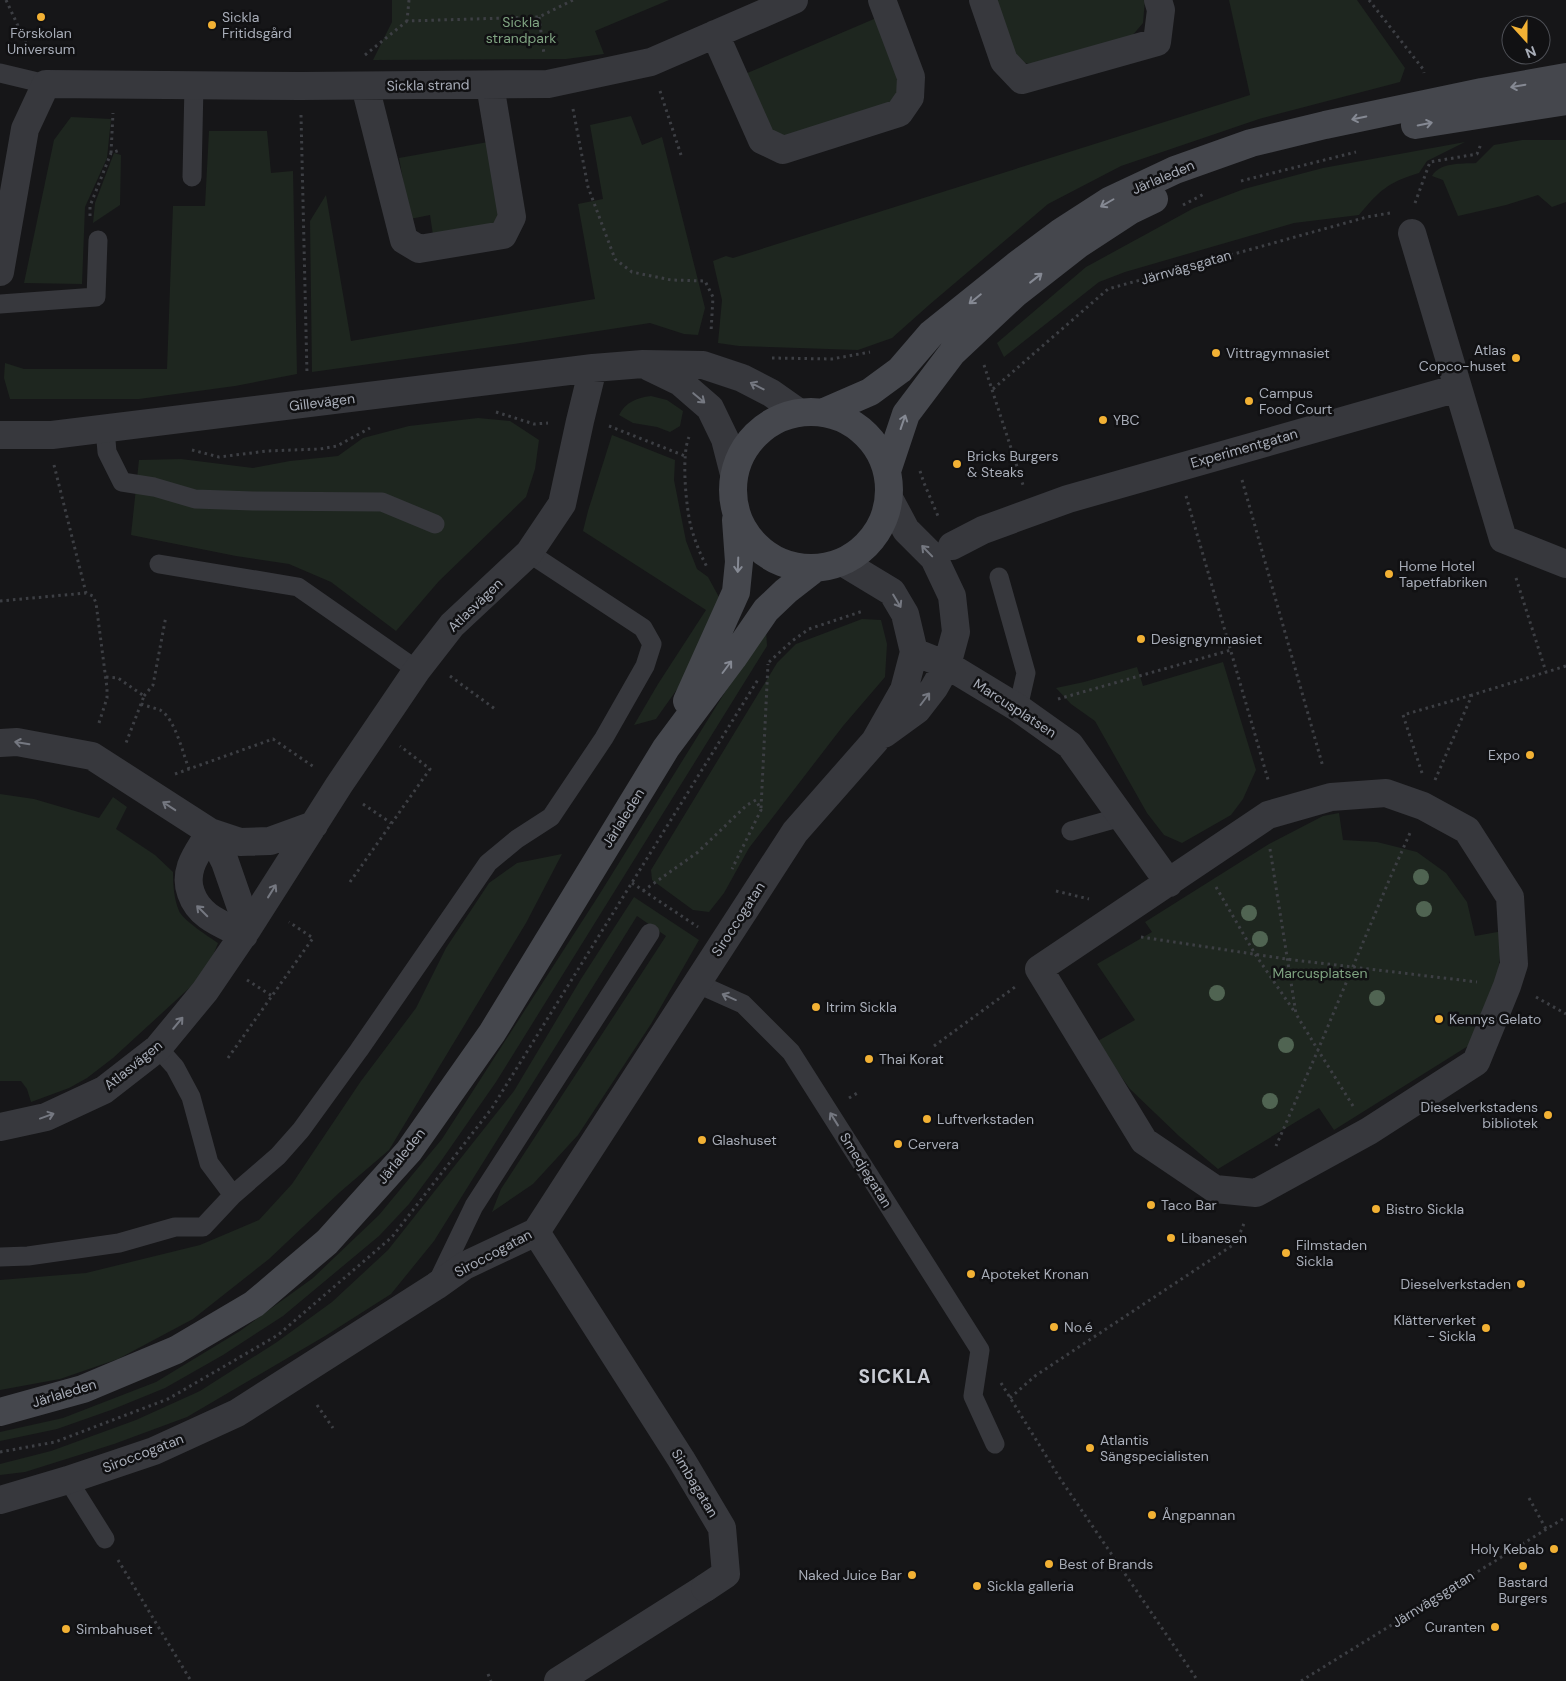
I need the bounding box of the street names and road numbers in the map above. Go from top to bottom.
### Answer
street label: Sickla strand [386,75,470,95]
street label: Järlaleden [1129,156,1197,198]
street label: Järnvägsgatan [1139,245,1233,289]
street label: Gillevägen [288,389,356,415]
street label: Experimentgatan [1188,424,1300,472]
street label: Atlasvägen [444,574,506,636]
street label: Marcusplatsen [970,675,1060,741]
street label: Järlaleden [598,785,648,851]
street label: Siroccogatan [707,878,769,960]
street label: Atlasvägen [100,1036,166,1094]
street label: Järlaleden [373,1125,429,1187]
street label: Smedjegatan [836,1129,896,1211]
street label: Siroccogatan [451,1225,535,1281]
street label: Järlaleden [30,1375,98,1411]
street label: Siroccogatan [100,1429,186,1477]
street label: Simbagatan [668,1445,722,1521]
street label: Järnvägsgatan [1389,1567,1477,1631]

